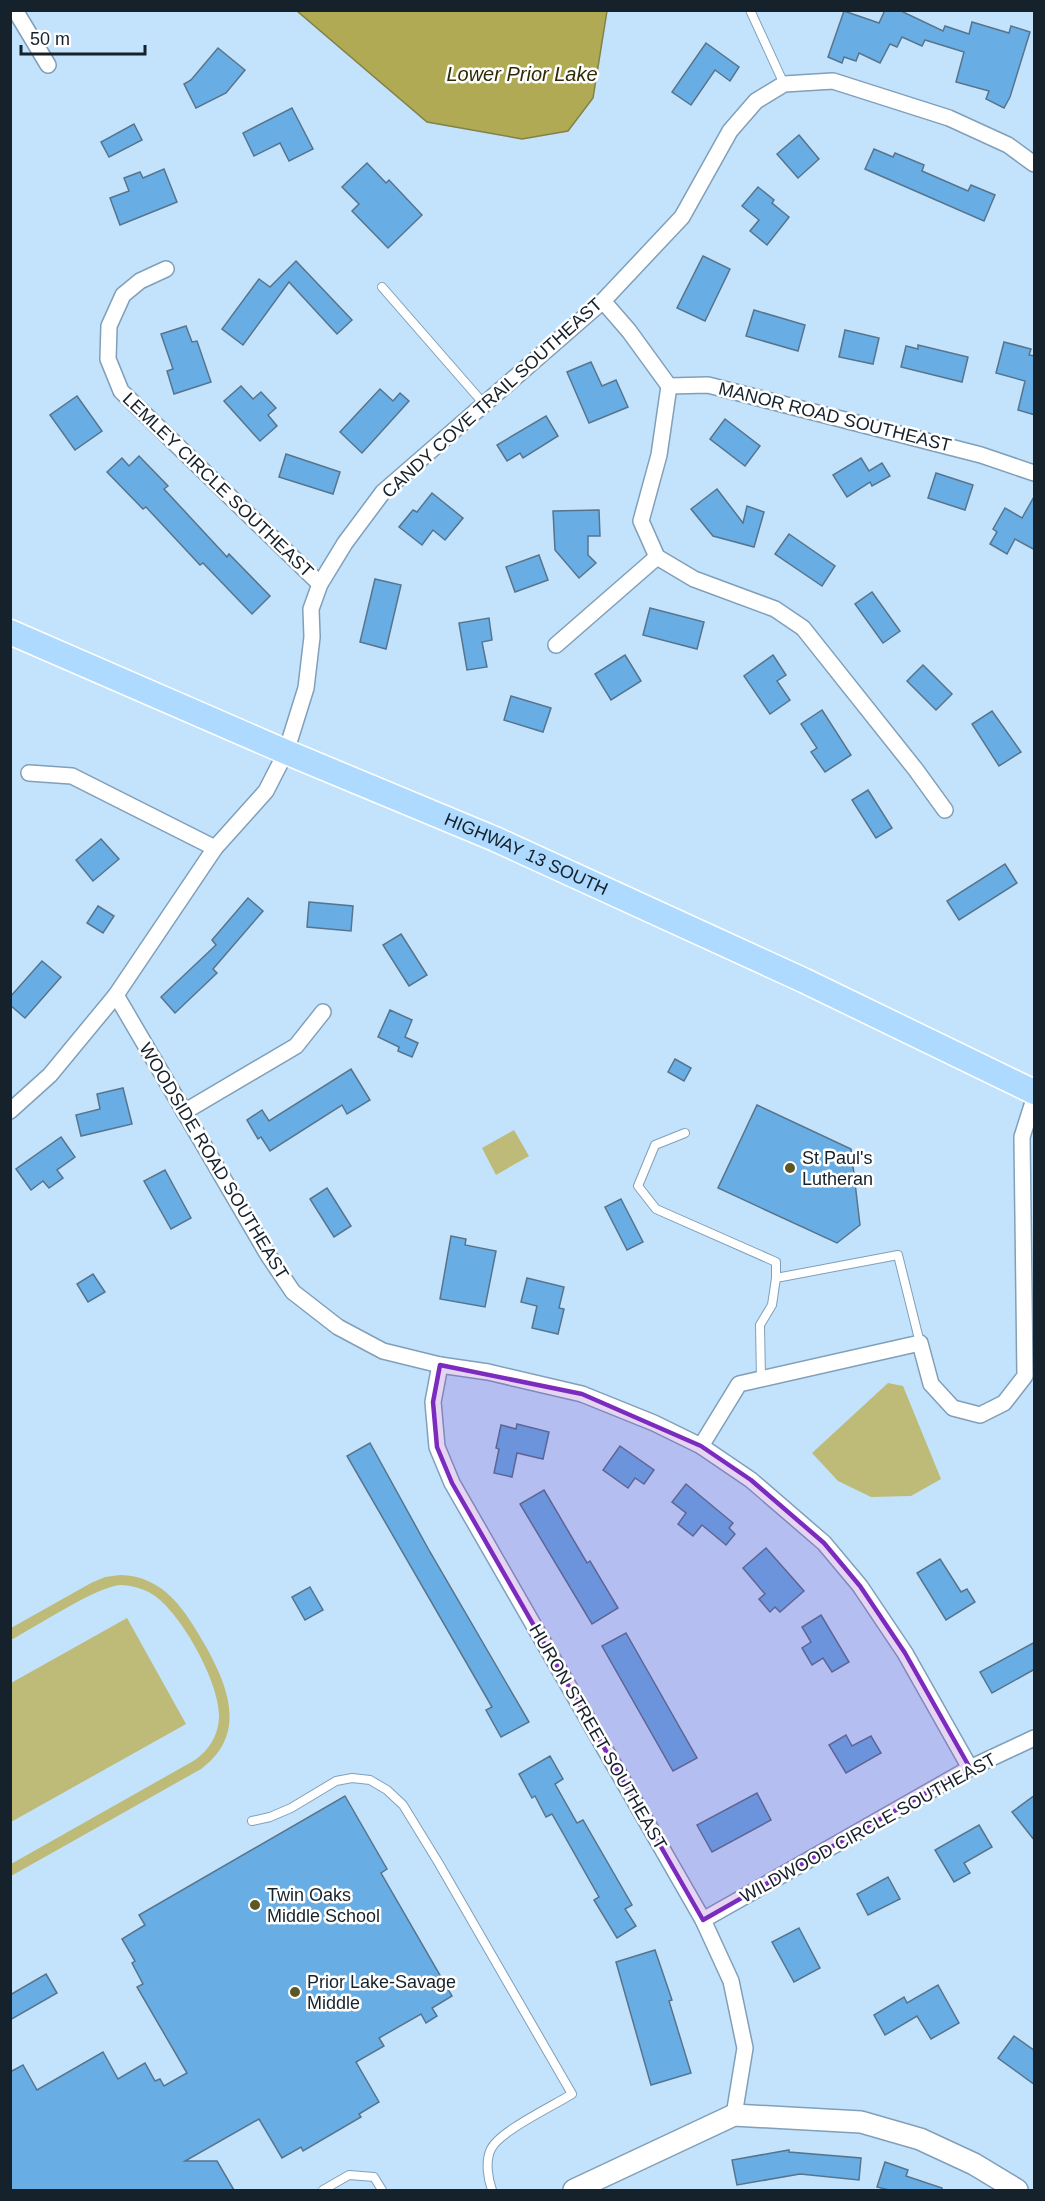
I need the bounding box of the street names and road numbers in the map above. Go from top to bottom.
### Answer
street label: CANDY COVE TRAIL SOUTHEAST [378,294,606,502]
street label: MANOR ROAD SOUTHEAST [717,378,953,456]
street label: LEMLEY CIRCLE SOUTHEAST [119,389,317,581]
street label: HIGHWAY 13 SOUTH [442,809,611,899]
street label: WOODSIDE ROAD SOUTHEAST [135,1039,293,1283]
street label: HURON STREET SOUTHEAST [525,1621,671,1853]
street label: WILDWOOD CIRCLE SOUTHEAST [737,1749,999,1907]

